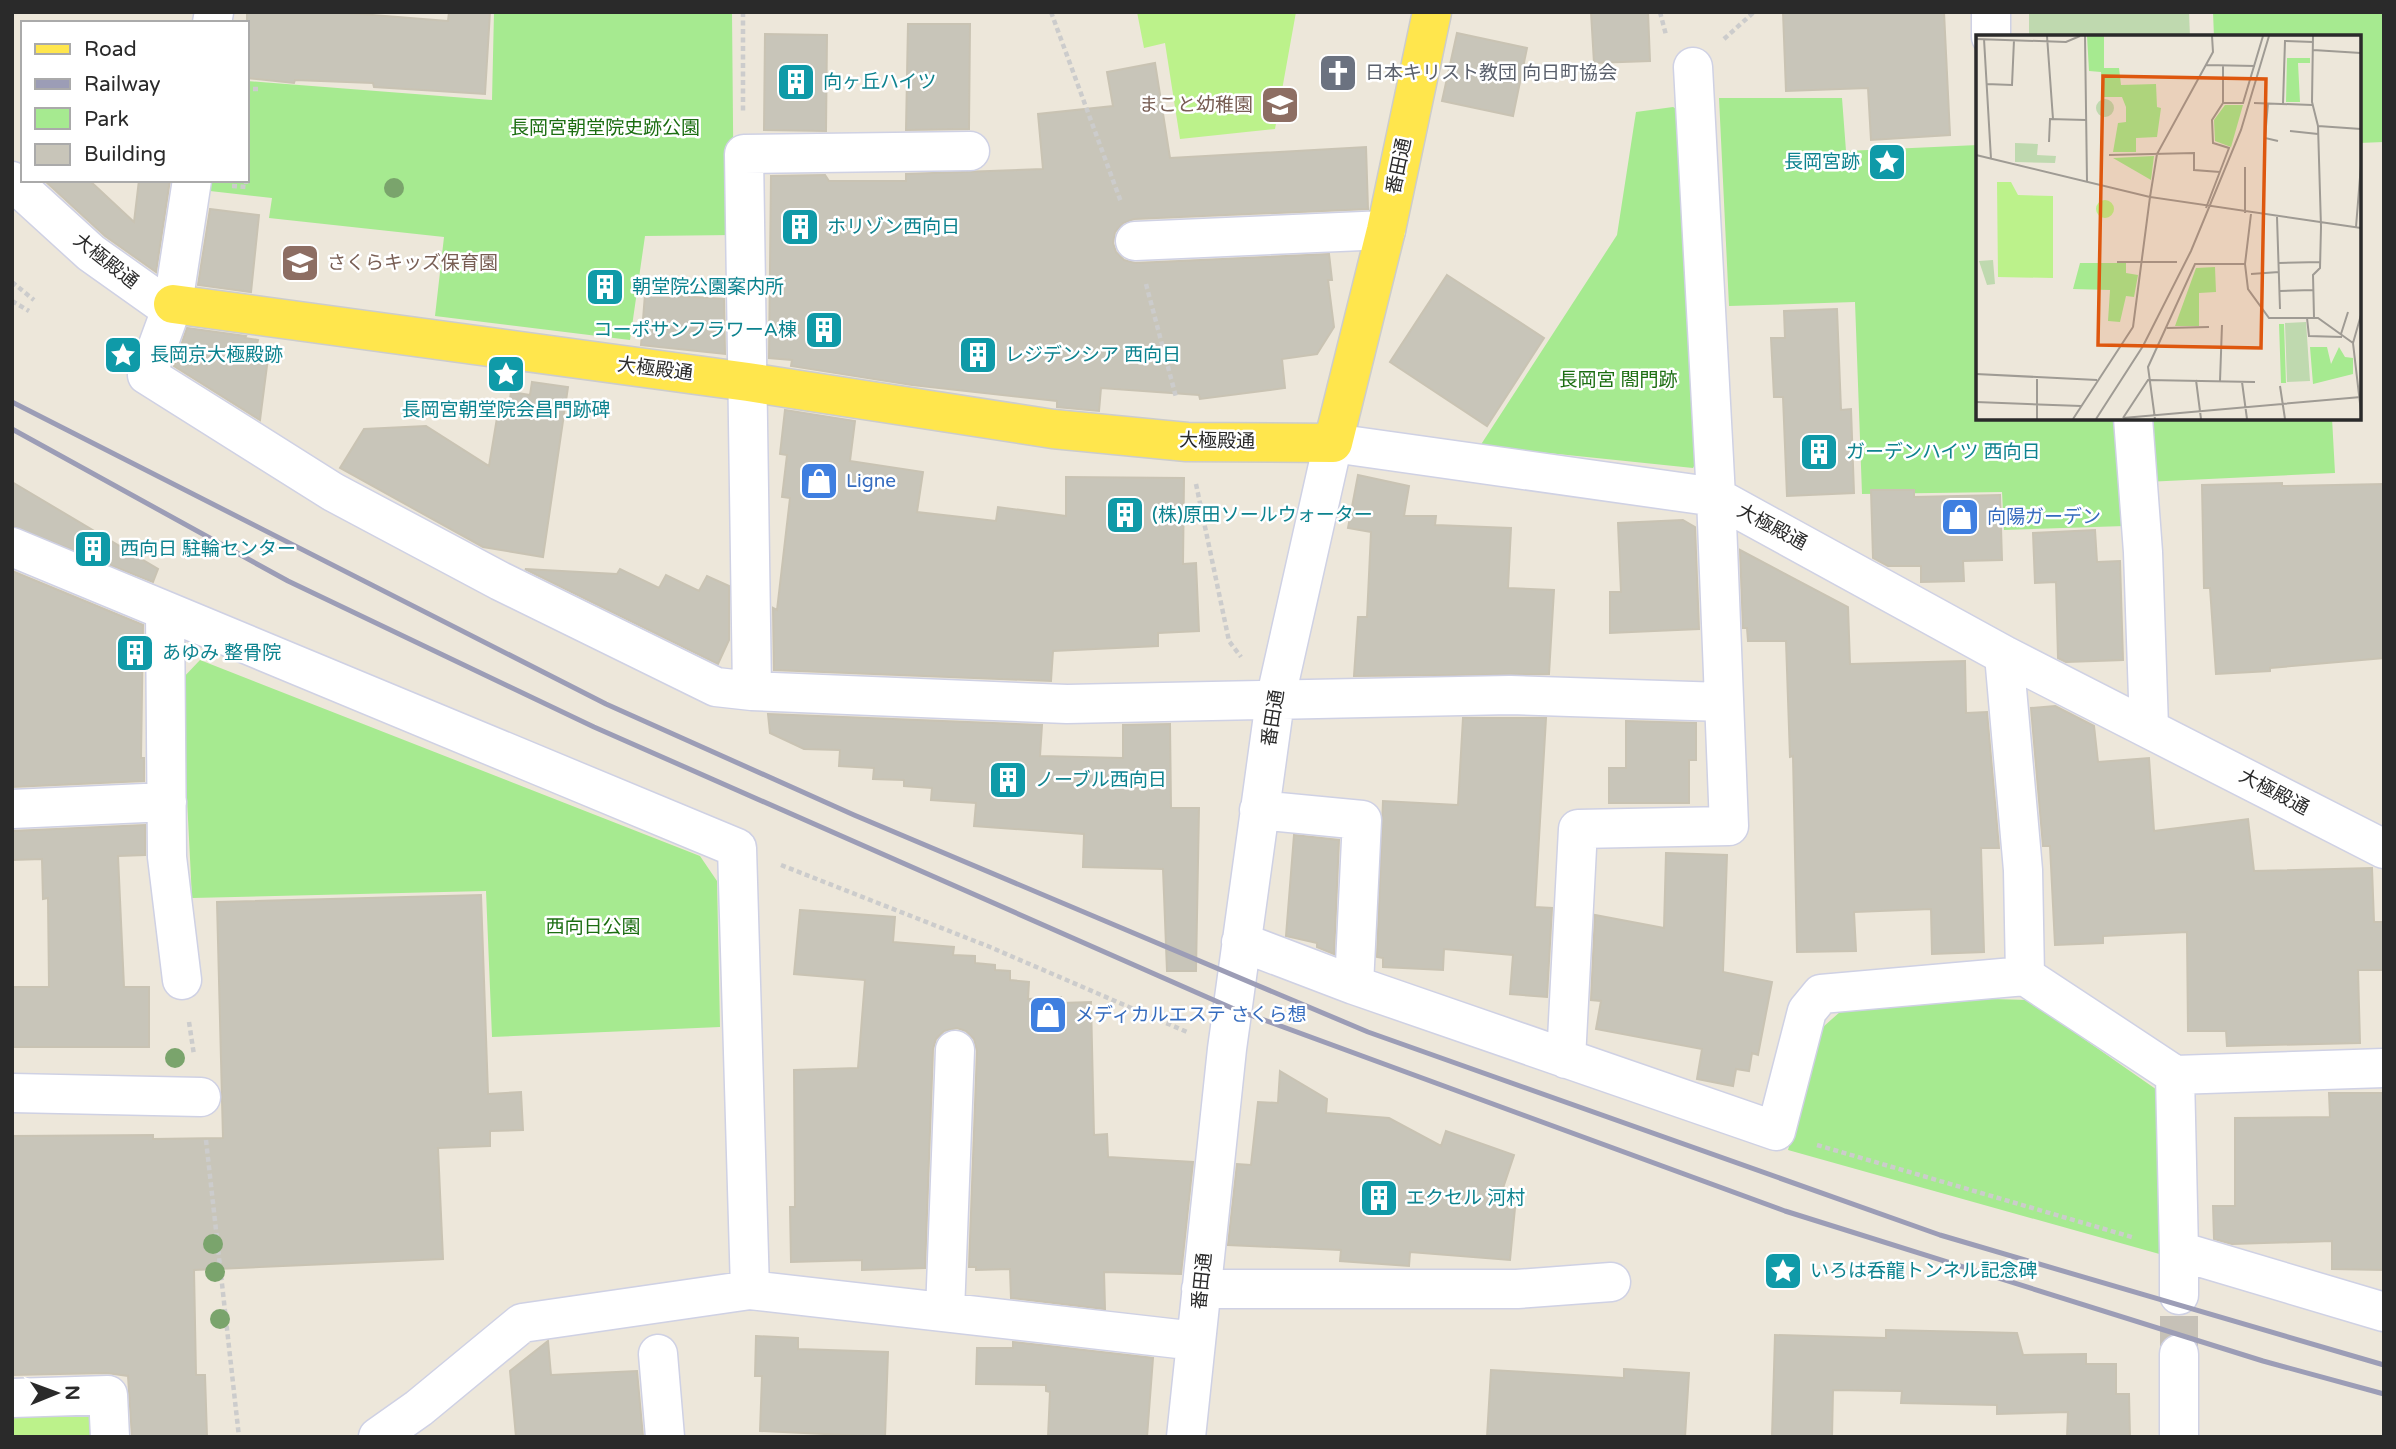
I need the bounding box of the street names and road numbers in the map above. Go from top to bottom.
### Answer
street label: 番田通 [1382,136,1416,196]
street label: 大極殿通 [69,229,143,293]
street label: 大極殿通 [616,353,694,385]
street label: 大極殿通 [1179,429,1255,453]
street label: 大極殿通 [1733,499,1811,555]
street label: 番田通 [1258,688,1288,748]
street label: 大極殿通 [2235,764,2313,820]
street label: 番田通 [1188,1251,1216,1311]

